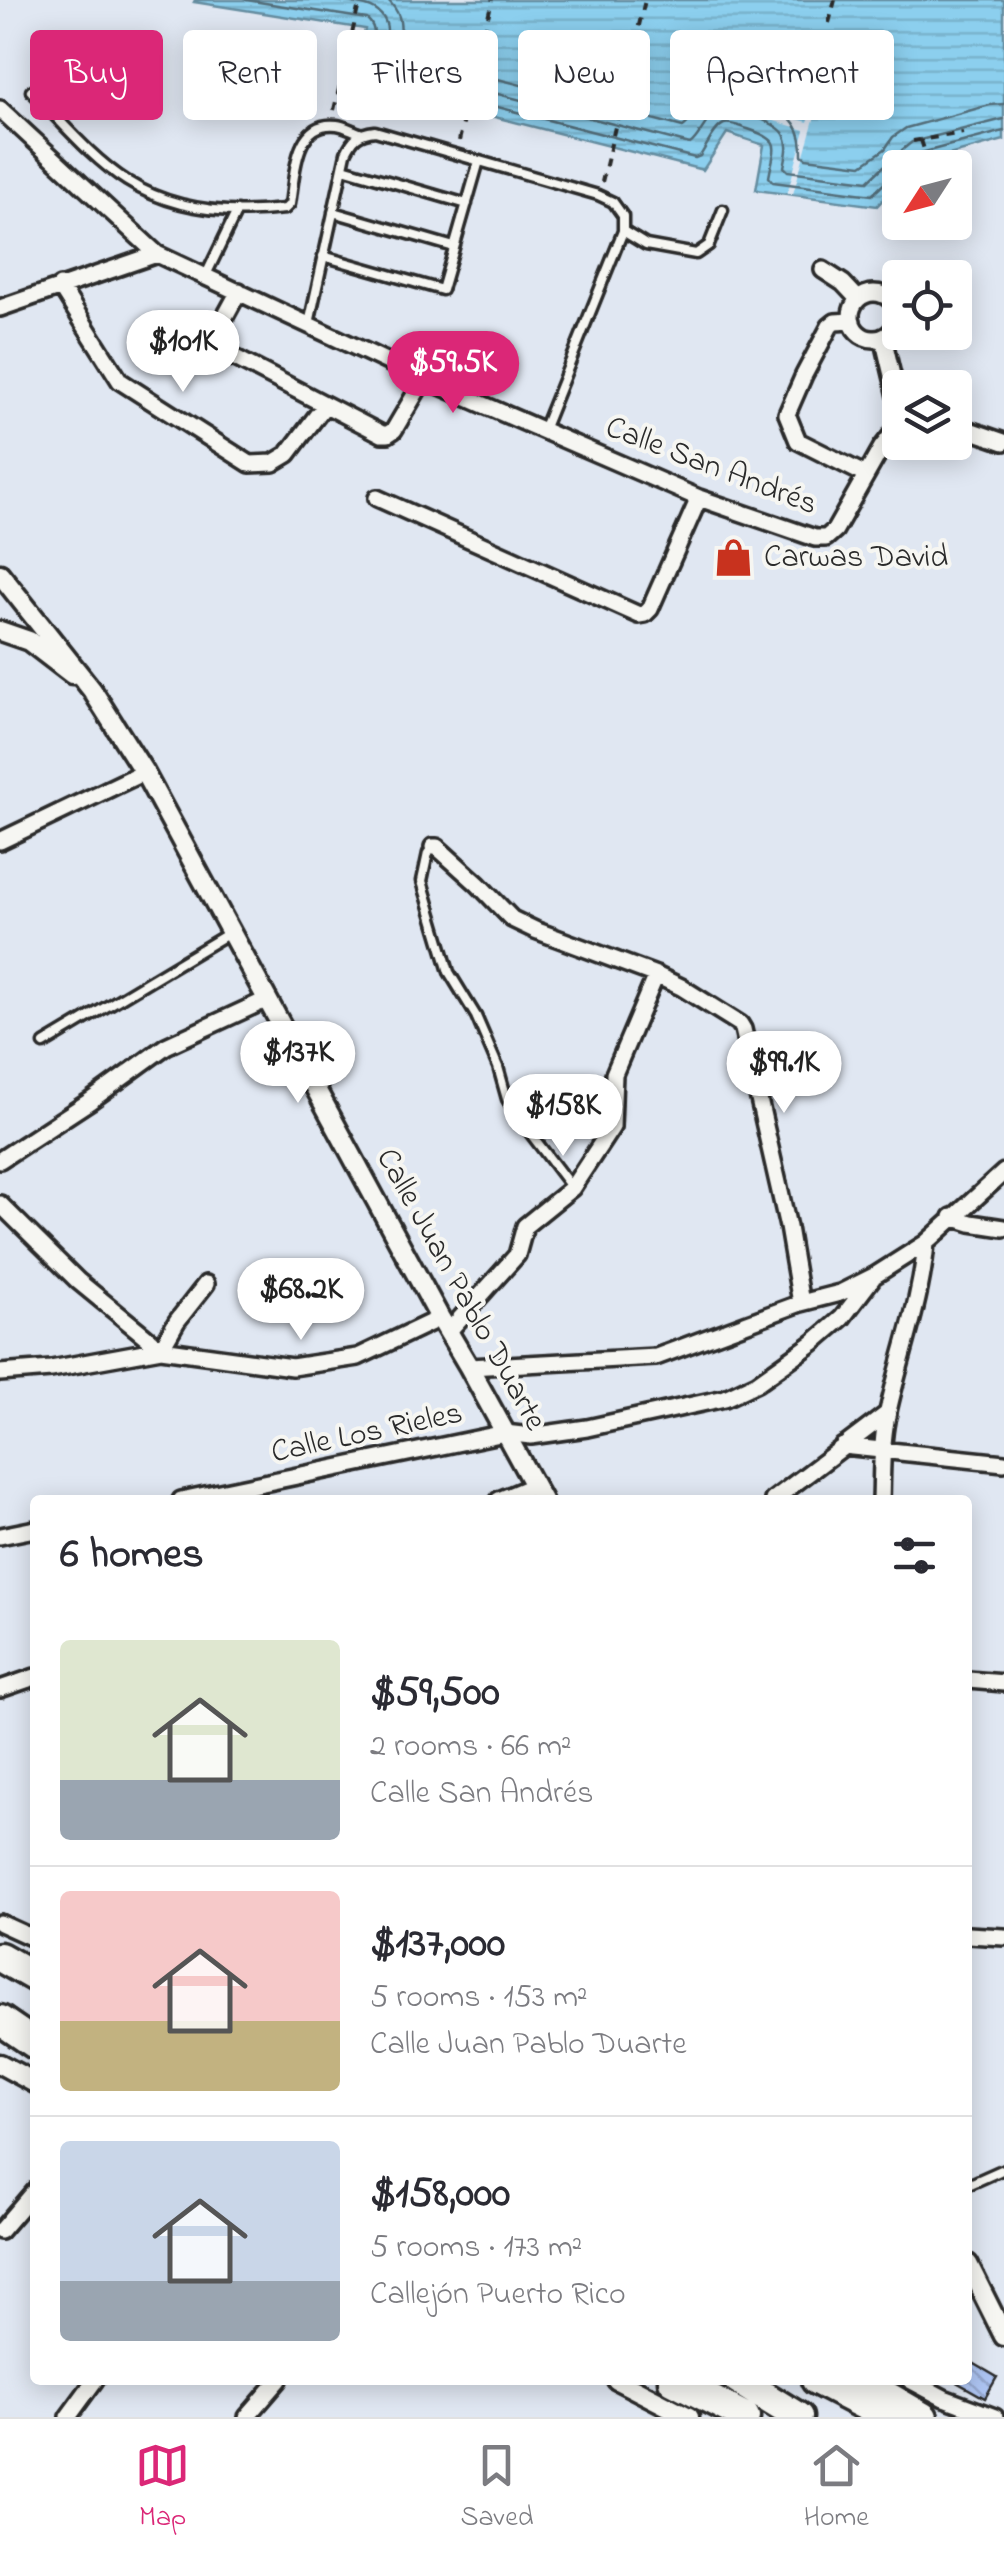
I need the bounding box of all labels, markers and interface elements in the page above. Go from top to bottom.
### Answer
chip: Buy [30,30,163,120]
chip: Rent [183,30,317,120]
chip: Filters [337,30,498,120]
chip: New [518,30,650,120]
chip: Apartment [670,30,894,120]
north arrow [882,150,972,240]
map controls [882,150,972,460]
button: locate [882,260,972,350]
pin: $101K [113,310,253,395]
text: $101K [148,319,218,366]
pin: $59.5K [372,331,534,416]
text: $59.5K [409,340,497,387]
button: layers [882,370,972,460]
street label: Calle San Andrés [598,405,824,529]
place label: Carwas David [764,535,948,582]
shop icon: Carwas David [713,537,755,579]
pin: $137K [228,1021,368,1106]
text: $137K [262,1030,334,1077]
pin: $99.1K [703,1031,865,1116]
text: $99.1K [749,1040,819,1087]
pin: $158K [493,1074,633,1159]
text: $158K [525,1083,601,1130]
street label: Calle Juan Pablo Duarte [363,1140,558,1440]
pin: $68.2K [220,1258,382,1343]
text: $68.2K [259,1267,343,1314]
street label: Calle Los Rieles [267,1391,467,1477]
text: 6 homes [60,1525,204,1586]
icon: filters [887,1528,942,1583]
text: $59,500 [370,1663,500,1724]
icon: home [140,1680,260,1800]
text: 2 rooms · 66 m² [370,1724,572,1771]
text: Calle San Andrés [370,1771,594,1818]
text: $137,000 [370,1914,505,1975]
icon: home [140,1931,260,2051]
text: 5 rooms · 153 m² [370,1975,587,2022]
text: Calle Juan Pablo Duarte [370,2022,687,2069]
text: $158,000 [370,2164,510,2225]
icon: home [140,2181,260,2301]
text: 5 rooms · 173 m² [370,2225,582,2272]
text: Callejón Puerto Rico [370,2272,626,2319]
tab: Map [135,2438,190,2539]
tab: Saved [460,2438,533,2539]
tab: Home [804,2438,869,2539]

